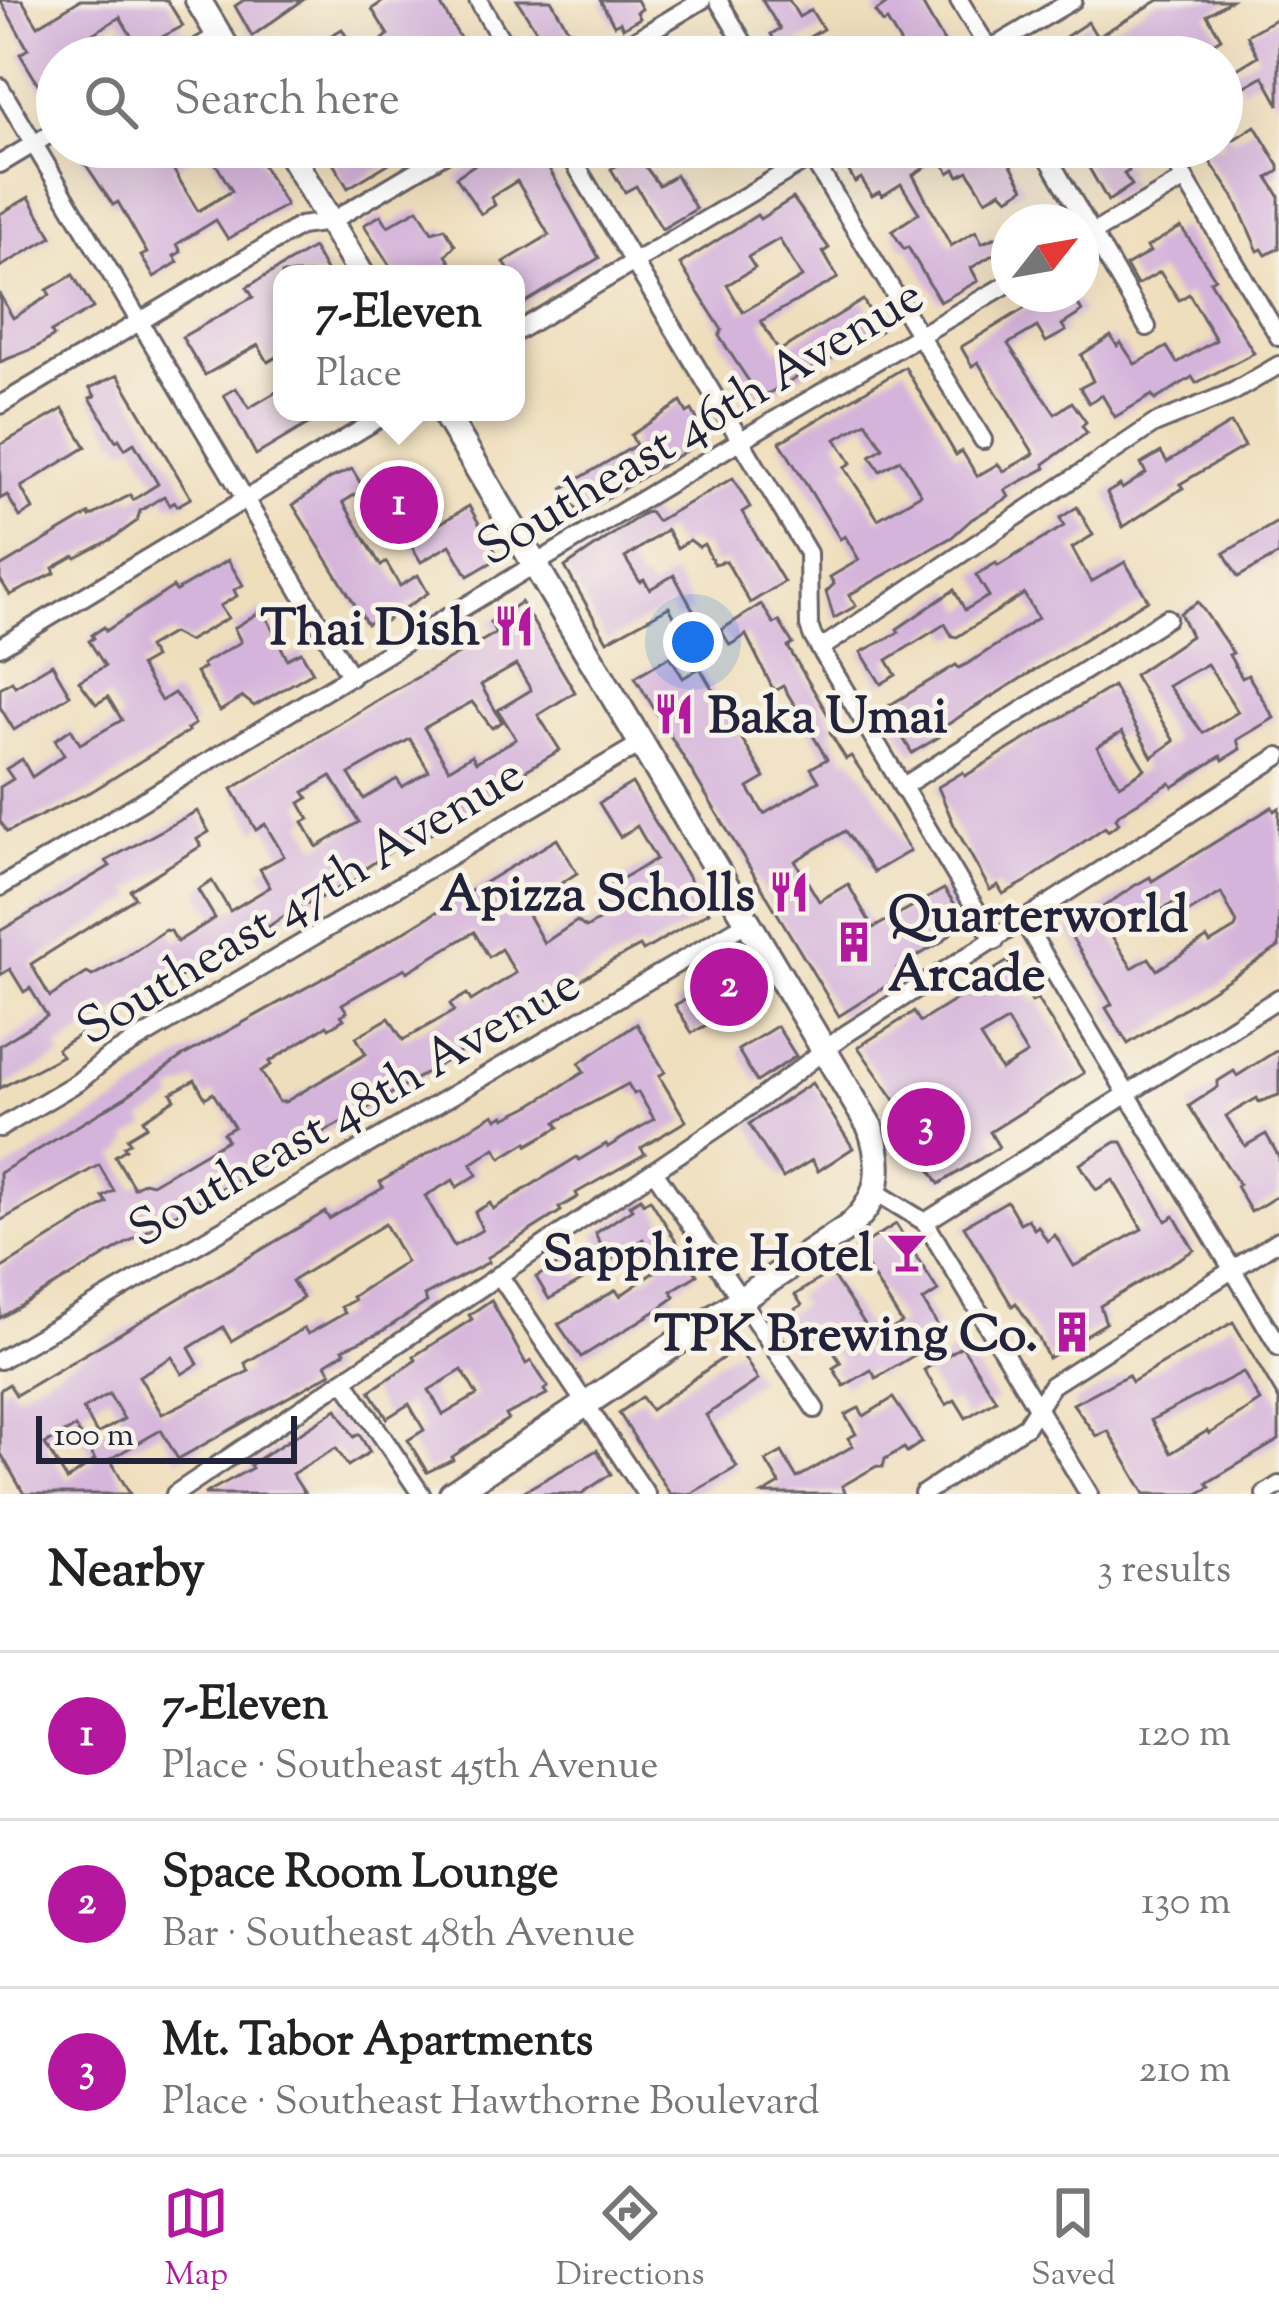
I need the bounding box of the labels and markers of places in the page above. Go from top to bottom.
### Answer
pin: 1 [360,460,438,550]
place label: Thai Dish [260,595,480,668]
restaurant icon: Thai Dish [491,603,537,649]
place label: Baka Umai [708,683,948,756]
restaurant icon: Baka Umai [651,691,697,737]
place label: Apizza Scholls [440,861,755,934]
restaurant icon: Apizza Scholls [766,869,812,915]
place label: Quarterworld Arcade [888,882,1189,1014]
building icon: Quarterworld Arcade [831,919,877,965]
pin: 2 [690,942,768,1032]
pin: 3 [887,1082,965,1172]
place label: Sapphire Hotel [543,1221,874,1294]
bar icon: Sapphire Hotel [884,1229,930,1275]
place label: TPK Brewing Co. [654,1301,1038,1374]
building icon: TPK Brewing Co. [1049,1309,1095,1355]

